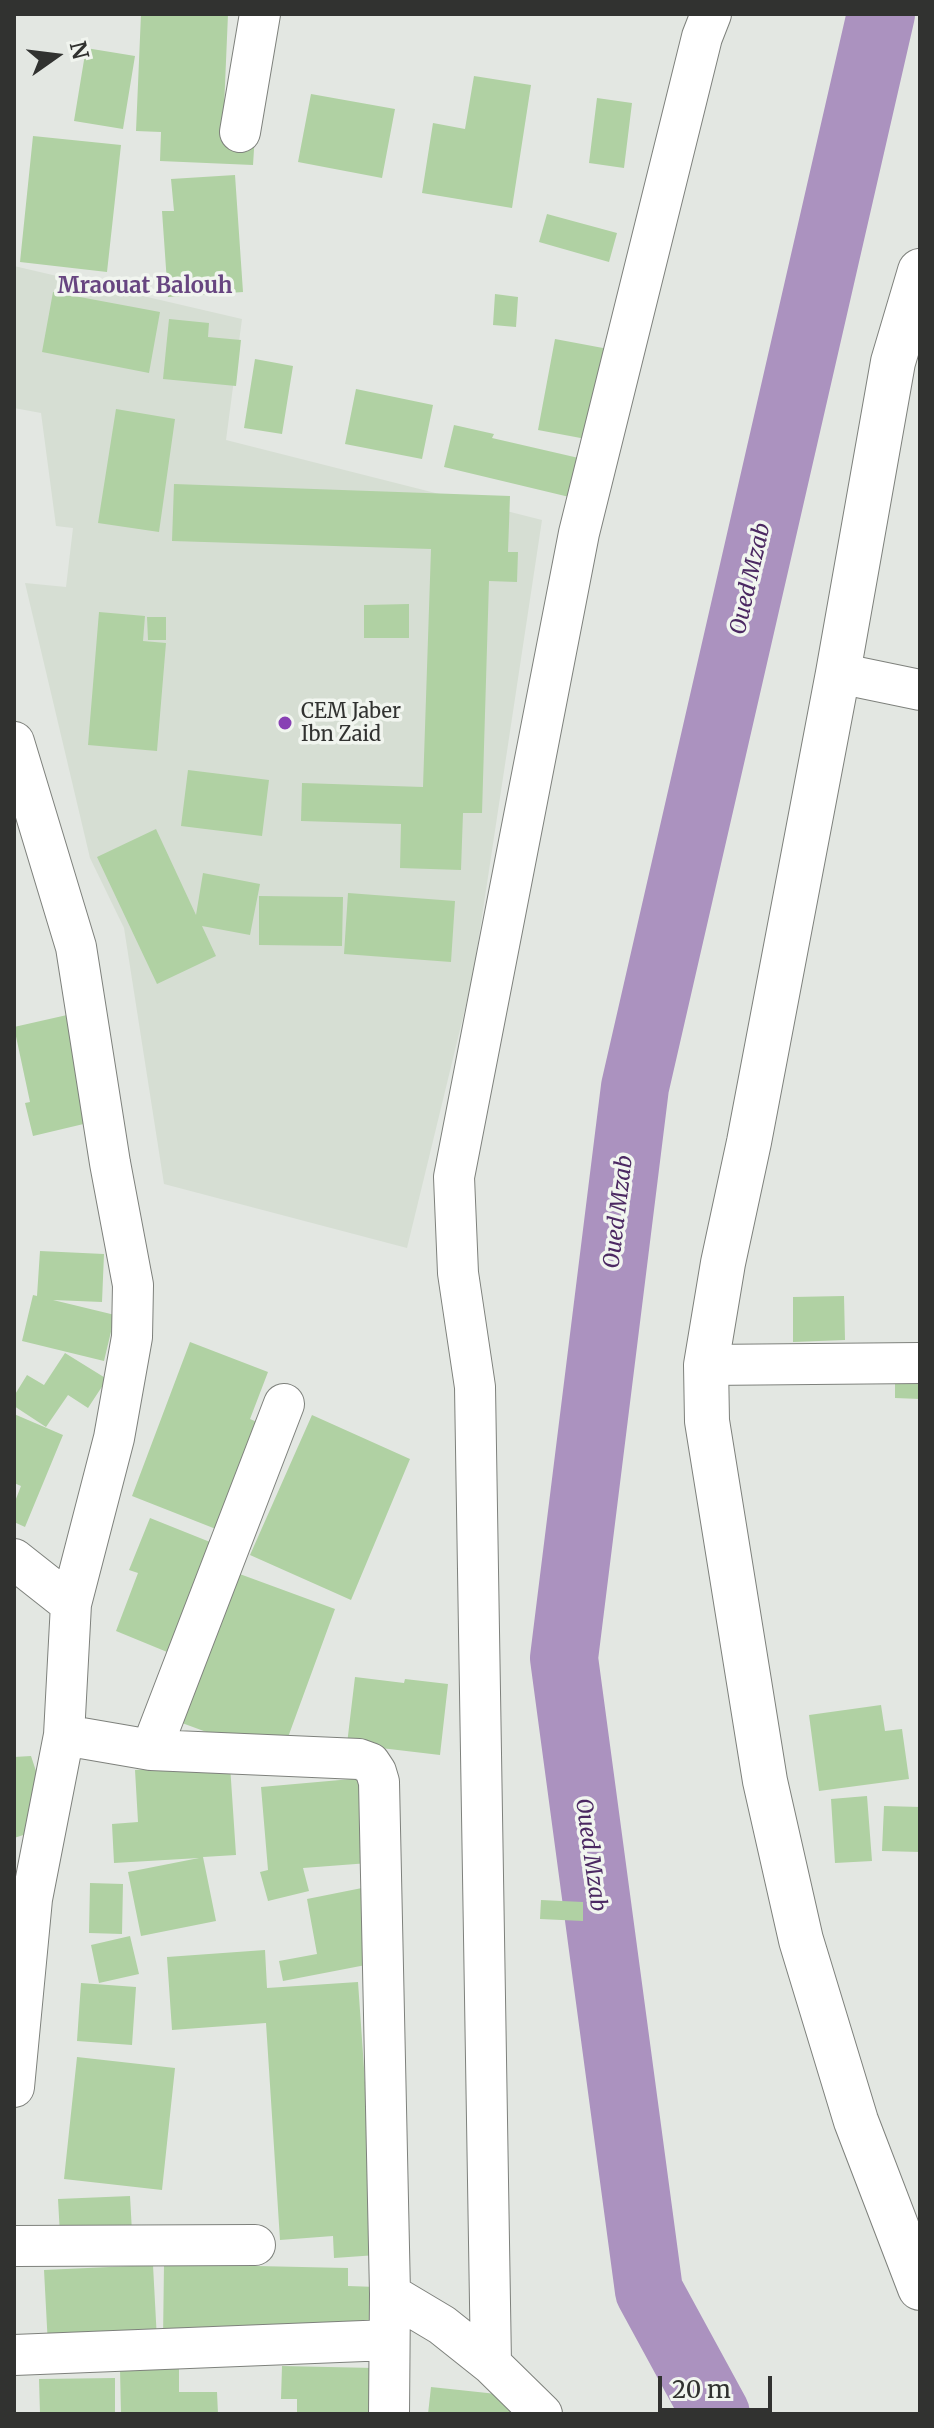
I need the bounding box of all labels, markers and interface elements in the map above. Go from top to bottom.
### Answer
north arrow [16,16,96,96]
text: N [64,38,95,62]
district label: Mraouat Balouh [58,274,232,300]
water label: Oued Mzab [725,521,777,637]
place label: CEM Jaber Ibn Zaid [301,700,401,747]
marker: CEM Jaber Ibn Zaid [276,714,294,732]
water label: Oued Mzab [599,1154,639,1270]
water label: Oued Mzab [569,1797,611,1913]
scale bar [662,2360,776,2410]
text: 20 m [672,2374,731,2405]

